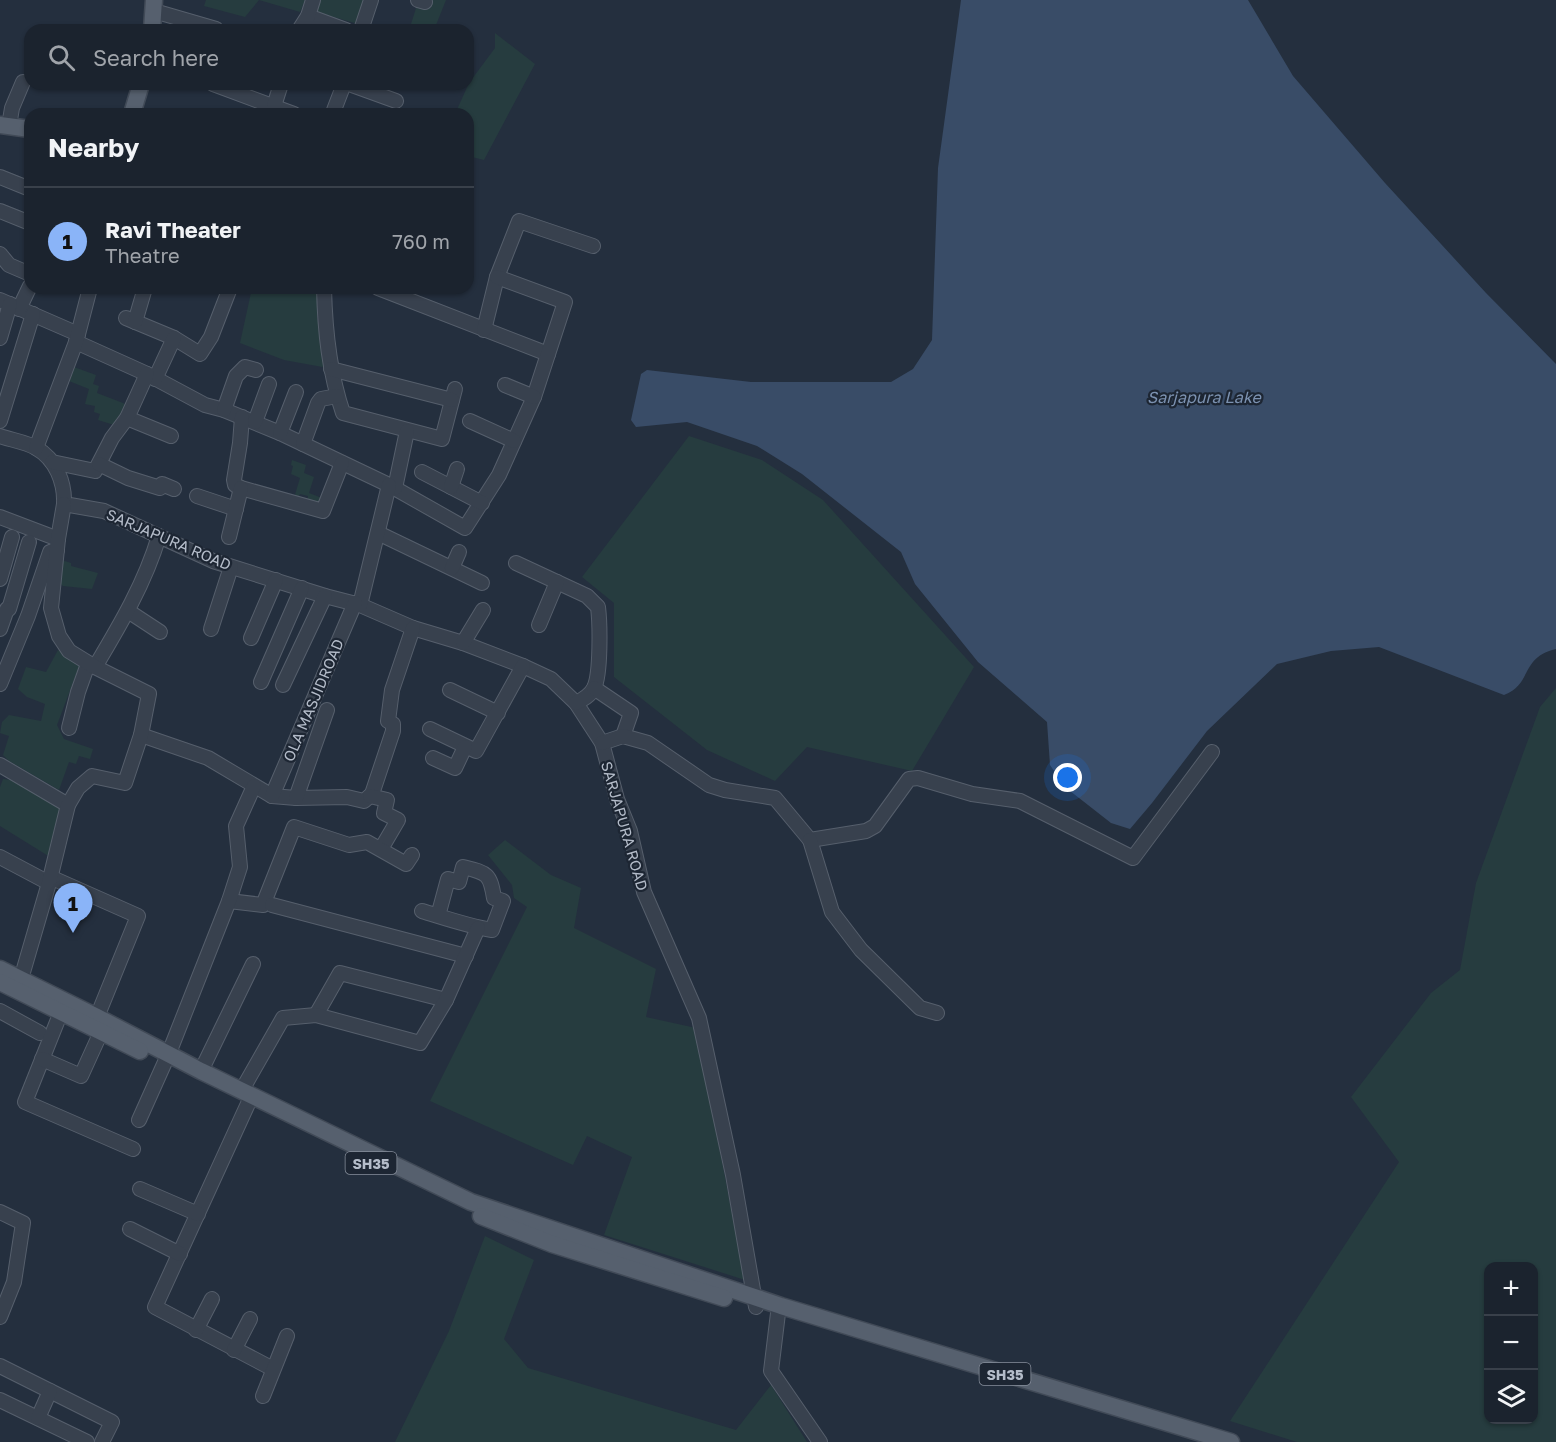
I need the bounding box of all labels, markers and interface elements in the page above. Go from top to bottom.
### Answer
search box [24,24,474,90]
icon: search [45,41,78,74]
text: Search here [93,44,219,71]
text: Nearby [48,132,139,163]
text: Ravi Theater [105,216,241,243]
text: 1 [62,229,73,253]
text: 760 m [392,229,450,253]
text: Theatre [105,243,180,267]
water label: Sarjapura Lake [1147,387,1263,407]
street label: SARJAPURA ROAD [104,505,234,573]
street label: OLA MASJIDROAD [279,636,347,764]
street label: SARJAPURA ROAD [598,759,652,893]
your location [1053,763,1082,792]
pin: 1 [54,884,92,933]
road number: SH35 [346,1152,397,1174]
map controls [1484,1262,1538,1424]
button: + [1484,1262,1538,1316]
button: − [1484,1316,1538,1370]
road number: SH35 [980,1363,1030,1385]
button: layers [1484,1370,1538,1424]

